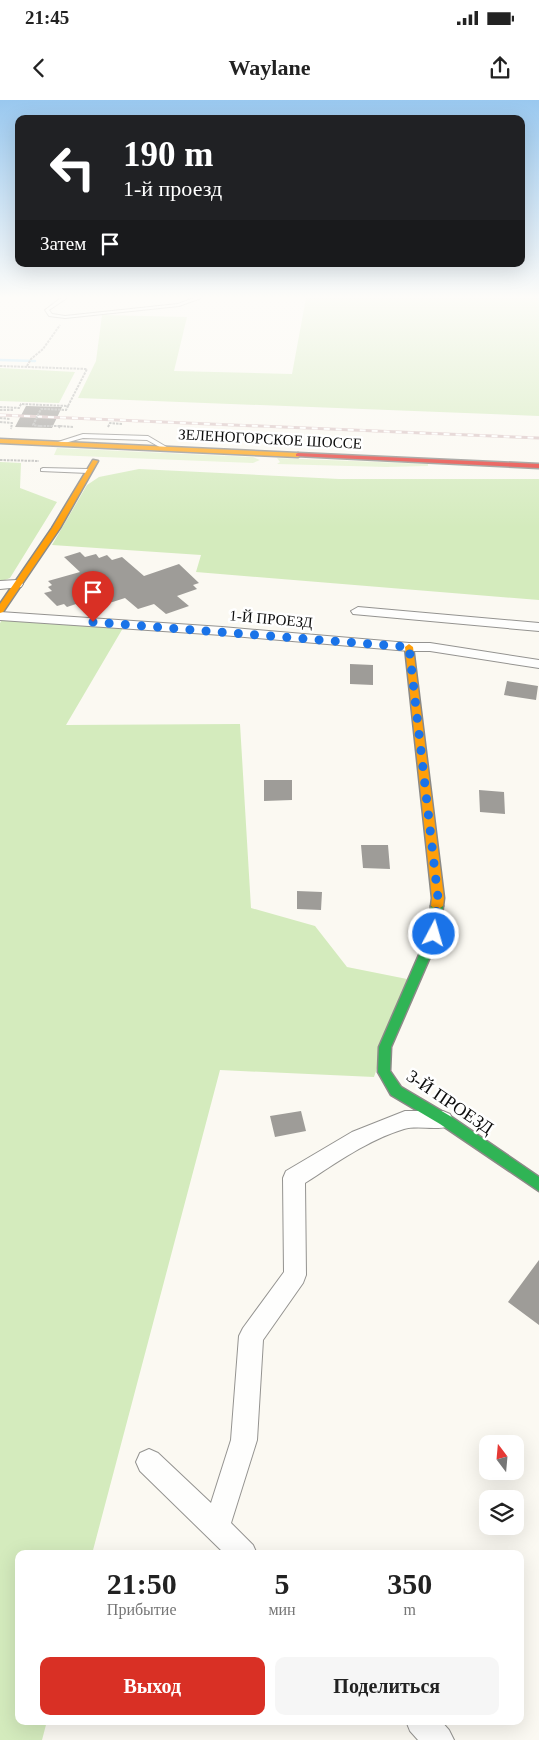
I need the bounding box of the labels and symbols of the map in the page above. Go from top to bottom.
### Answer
street label: ЗЕЛЕНОГОРСКОЕ ШОССЕ [178,426,362,452]
pin [72,571,114,622]
street label: 1-Й ПРОЕЗД [229,607,313,631]
position arrow [407,907,459,959]
street label: 3-Й ПРОЕЗД [403,1066,497,1138]
north arrow [479,1435,524,1480]

